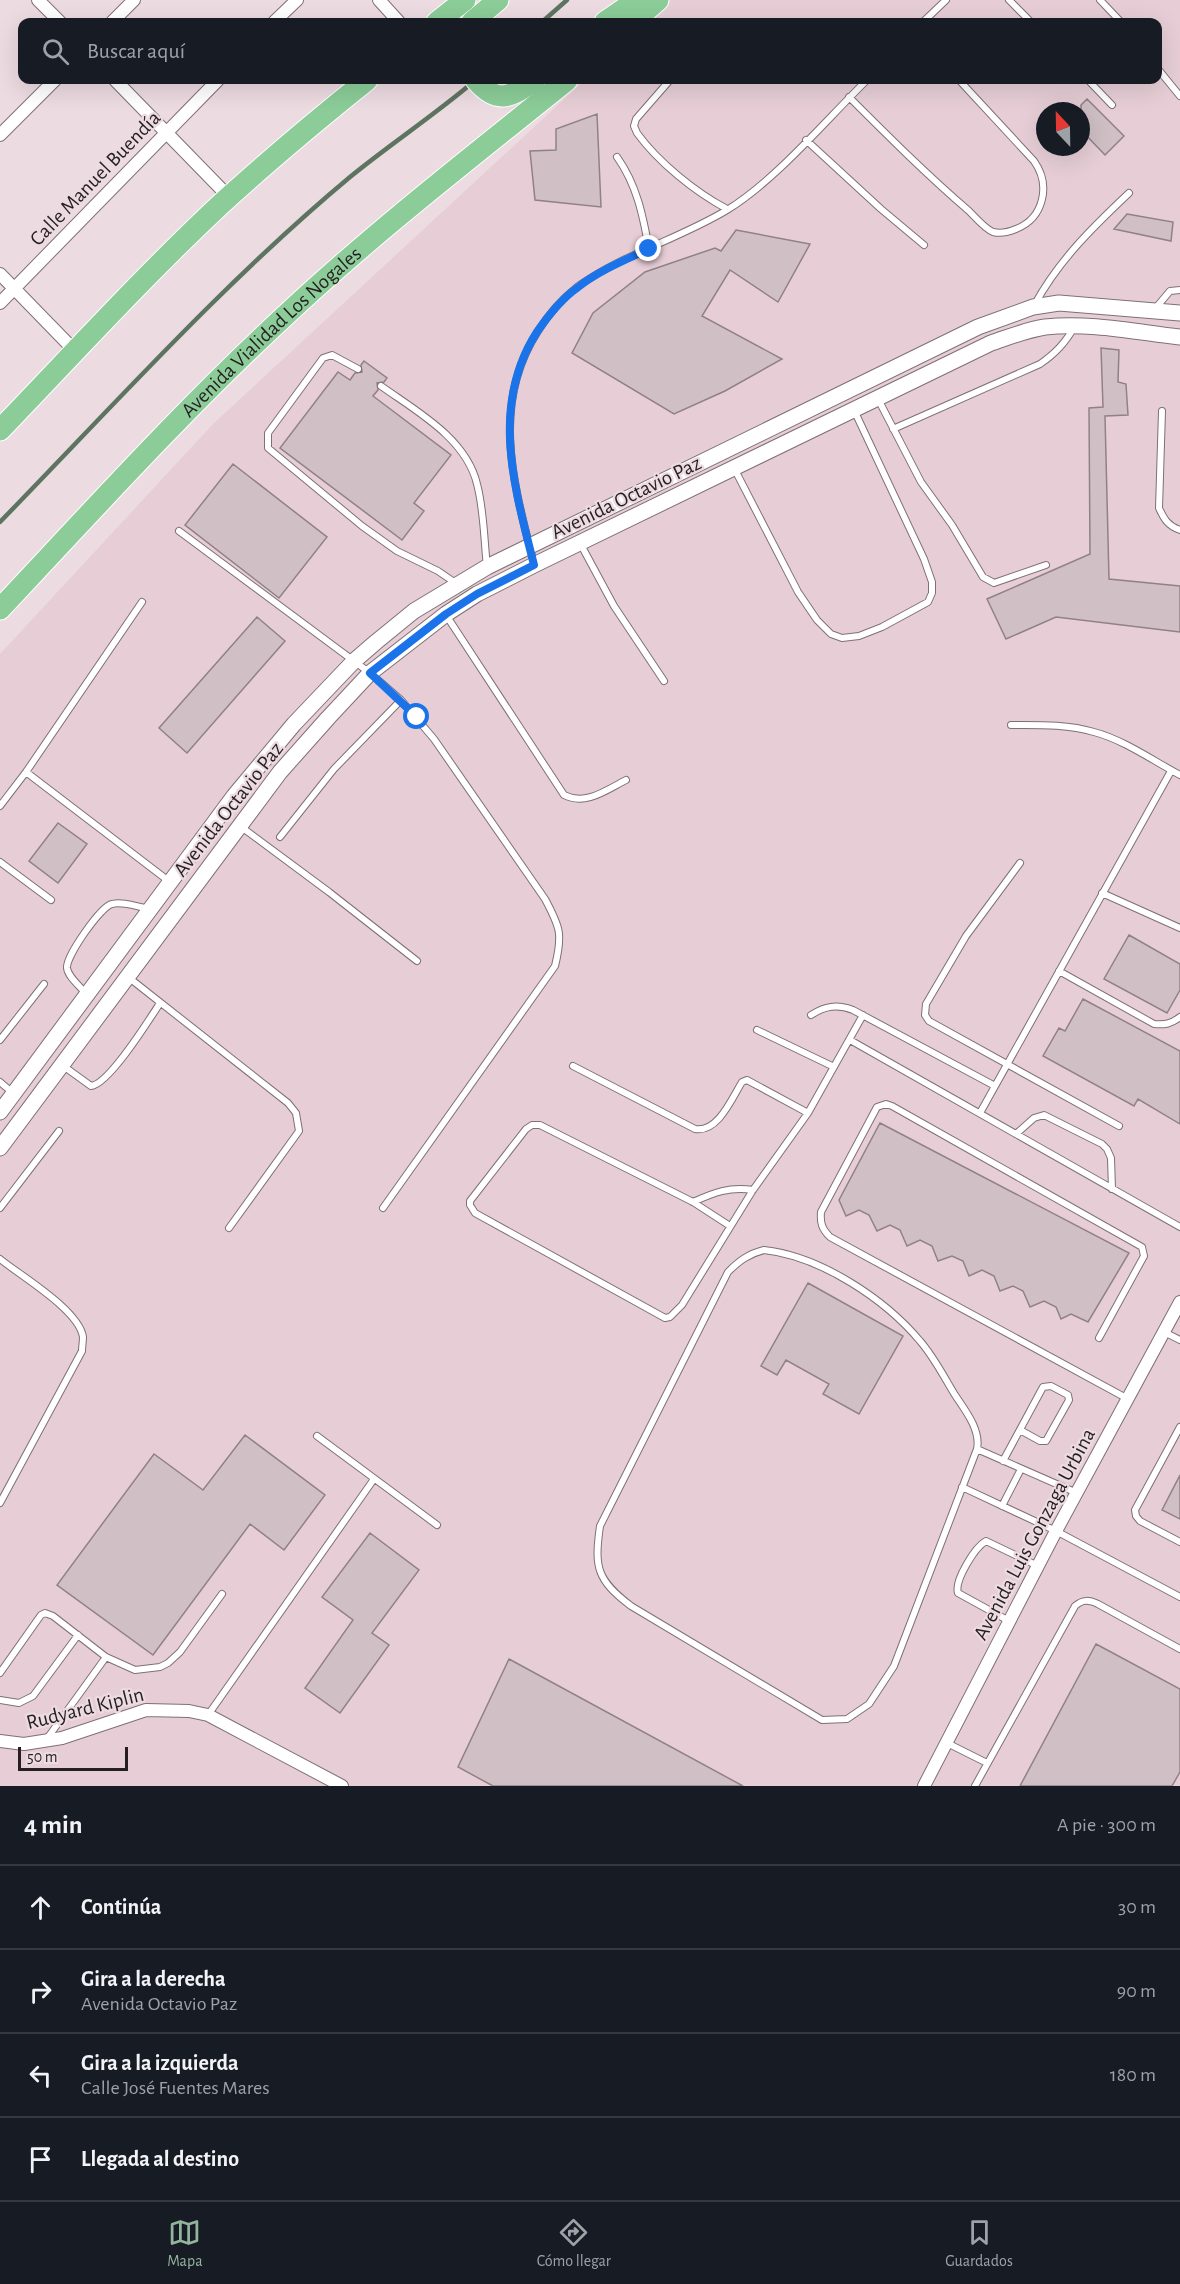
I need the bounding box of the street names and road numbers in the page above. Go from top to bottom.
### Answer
street label: Calle Manuel Buendía [26,107,165,250]
street label: Avenida Vialidad Los Nogales [177,243,365,421]
street label: Avenida Octavio Paz [548,452,705,543]
street label: Avenida Octavio Paz [170,738,287,880]
street label: Avenida Luis Gonzaga Urbina [970,1425,1099,1643]
street label: Rudyard Kiplin [24,1684,146,1733]

